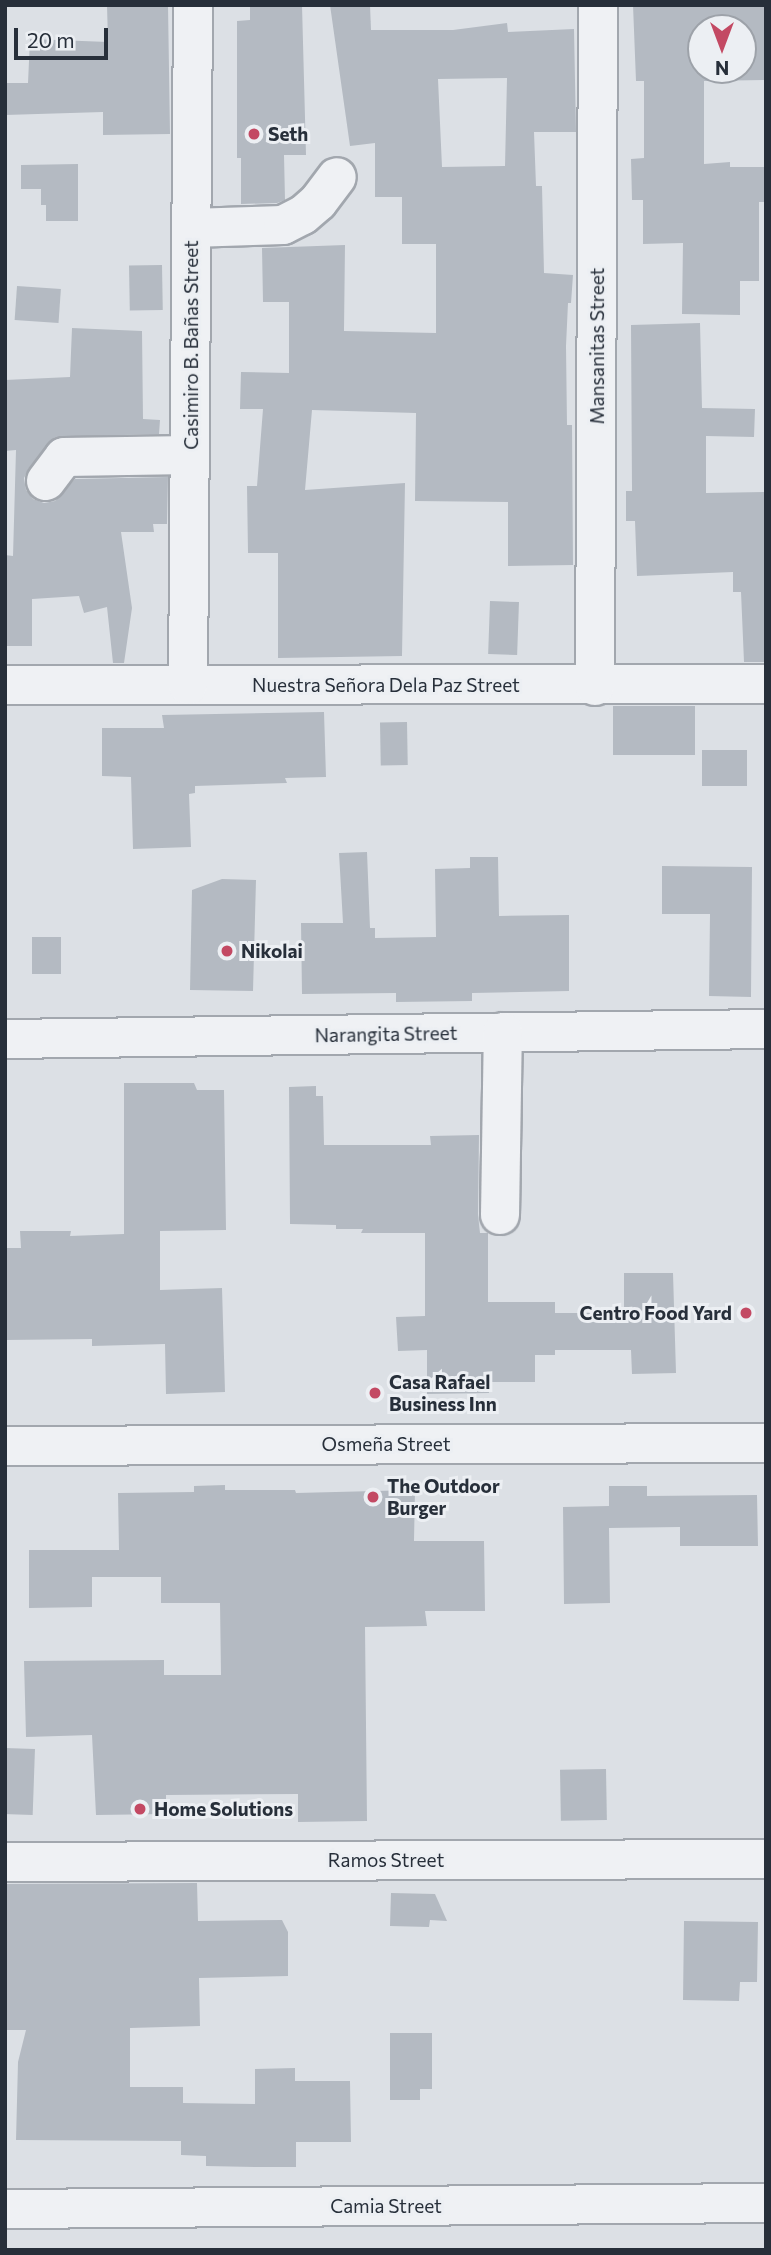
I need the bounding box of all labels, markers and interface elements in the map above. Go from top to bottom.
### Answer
scale bar [18,14,112,58]
north arrow [687,14,757,84]
text: 20 m [27,27,75,52]
text: N [715,57,729,80]
place label: Seth [268,123,308,145]
marker: Seth [246,126,262,142]
street label: Casimiro B. Bañas Street [180,240,202,450]
street label: Mansanitas Street [586,268,608,424]
street label: Nuestra Señora Dela Paz Street [252,674,520,696]
place label: Nikolai [241,940,303,962]
marker: Nikolai [219,943,235,959]
street label: Narangita Street [314,1021,458,1047]
place label: Centro Food Yard [579,1302,732,1324]
marker: Centro Food Yard [738,1305,754,1321]
place label: Casa Rafael Business Inn [389,1371,497,1415]
marker: Casa Rafael Business Inn [367,1385,383,1401]
street label: Osmeña Street [322,1433,450,1455]
place label: The Outdoor Burger [387,1475,500,1519]
marker: The Outdoor Burger [365,1489,381,1505]
place label: Home Solutions [154,1798,293,1820]
marker: Home Solutions [132,1801,148,1817]
street label: Ramos Street [328,1849,444,1871]
street label: Camia Street [330,2195,442,2217]

